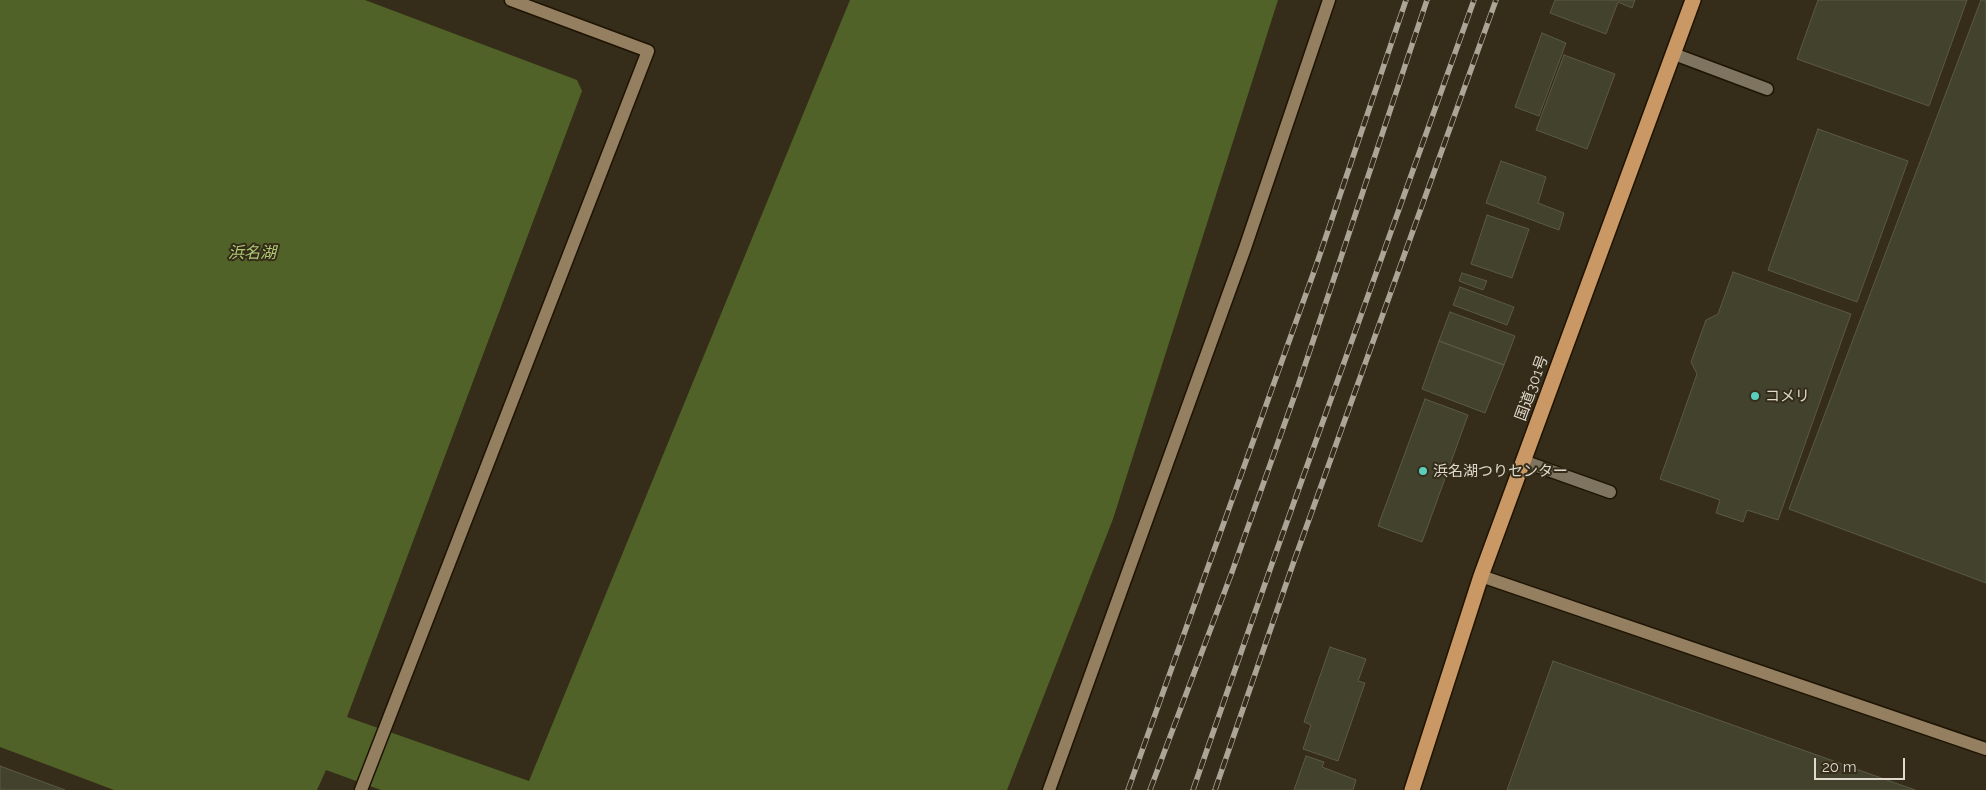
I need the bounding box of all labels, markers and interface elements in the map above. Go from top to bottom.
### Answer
water label: 浜名湖 [228,243,276,263]
street label: 国道301号 [1512,353,1552,423]
place label: コメリ [1765,387,1810,405]
marker: コメリ [1749,390,1761,402]
place label: 浜名湖つりセンター [1433,462,1568,480]
marker: 浜名湖つりセンター [1417,465,1429,477]
scale bar [1816,748,1907,780]
text: 20 m [1822,758,1857,776]

